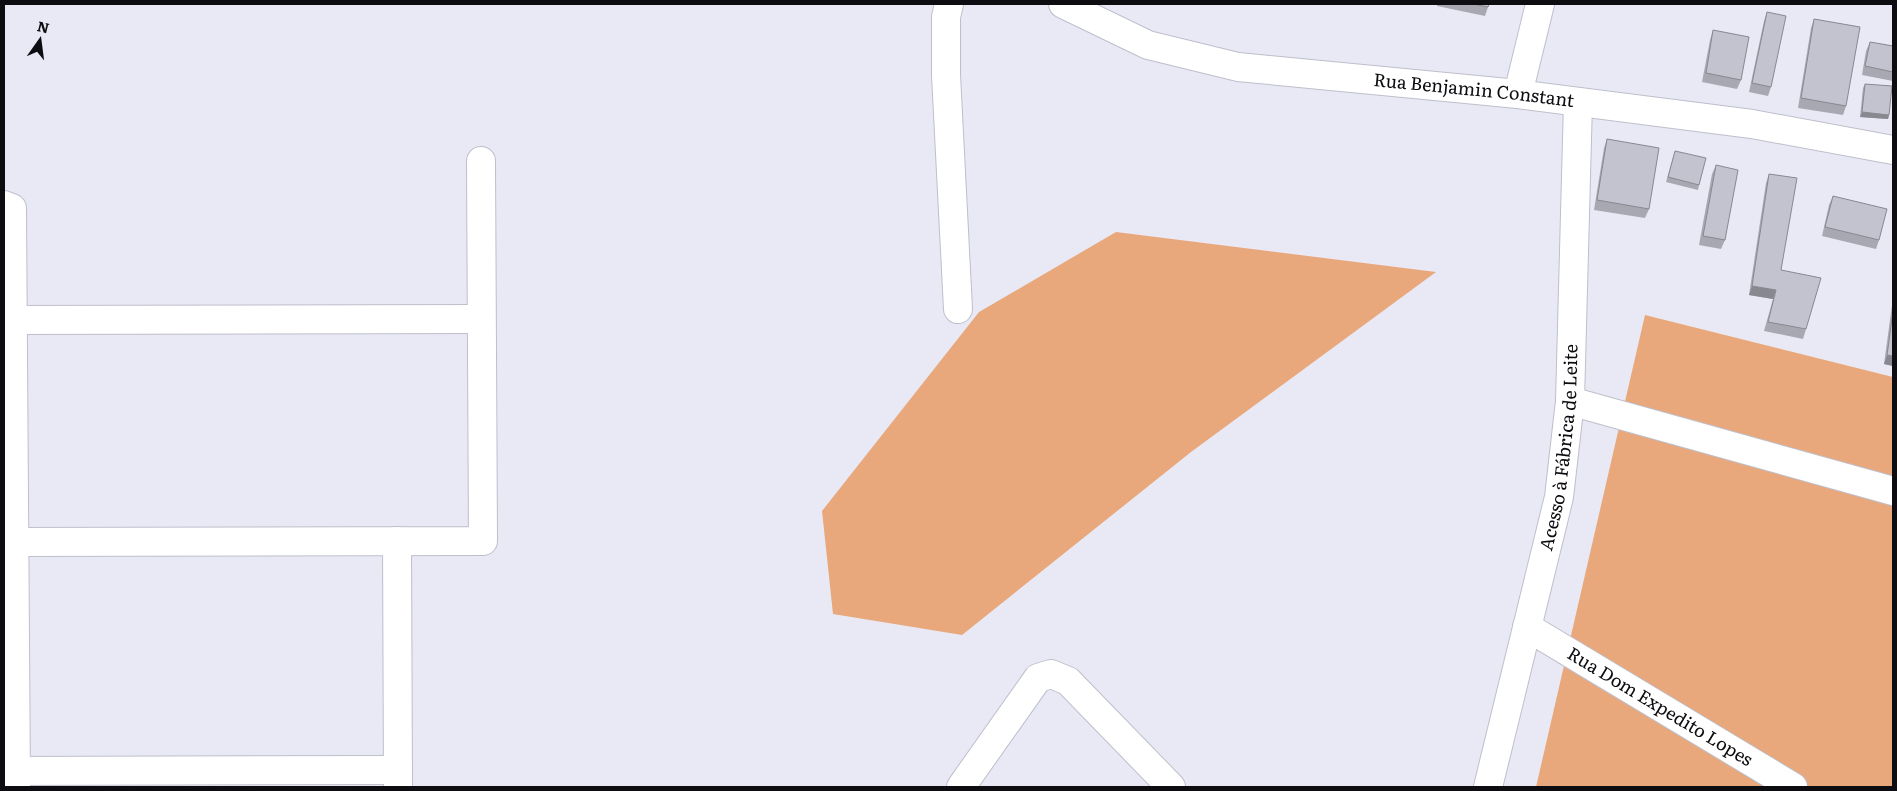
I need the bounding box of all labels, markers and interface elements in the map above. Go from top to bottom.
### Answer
north arrow [15,15,65,65]
text: N [35,15,52,38]
street label: Rua Benjamin Constant [1372,65,1577,113]
street label: Acesso à Fábrica de Leite [1531,344,1584,553]
street label: Rua Dom Expedito Lopes [1563,639,1759,772]

